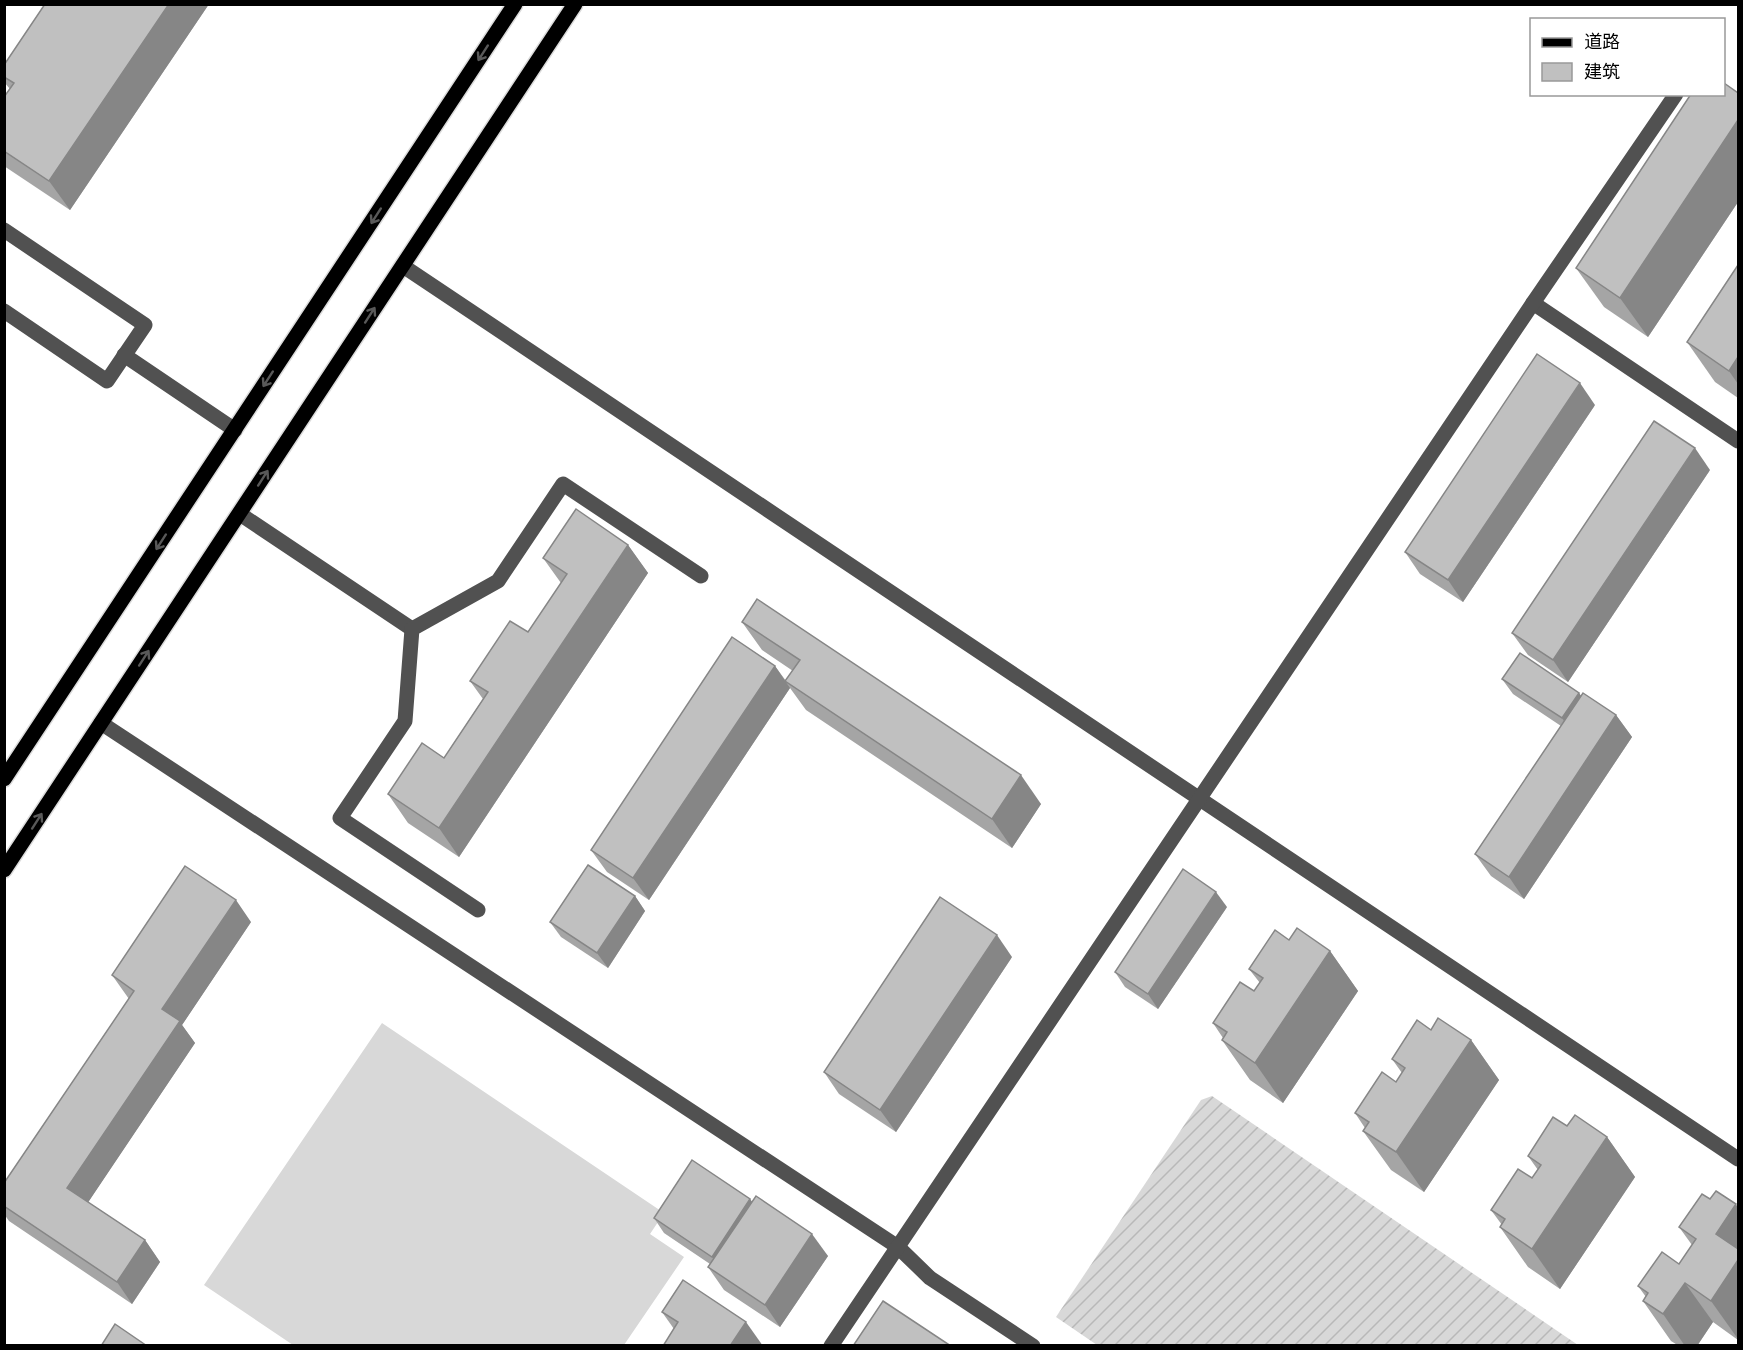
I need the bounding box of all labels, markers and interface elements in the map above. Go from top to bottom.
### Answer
legend [1530,18,1725,96]
text: 道路 [1584,32,1620,52]
one-way arrow [477,45,489,61]
text: 建筑 [1584,62,1620,82]
one-way arrow [370,207,382,224]
one-way arrow [365,307,377,324]
one-way arrow [262,370,274,387]
one-way arrow [257,470,269,487]
one-way arrow [155,533,167,549]
one-way arrow [138,650,150,667]
one-way arrow [31,813,43,830]

